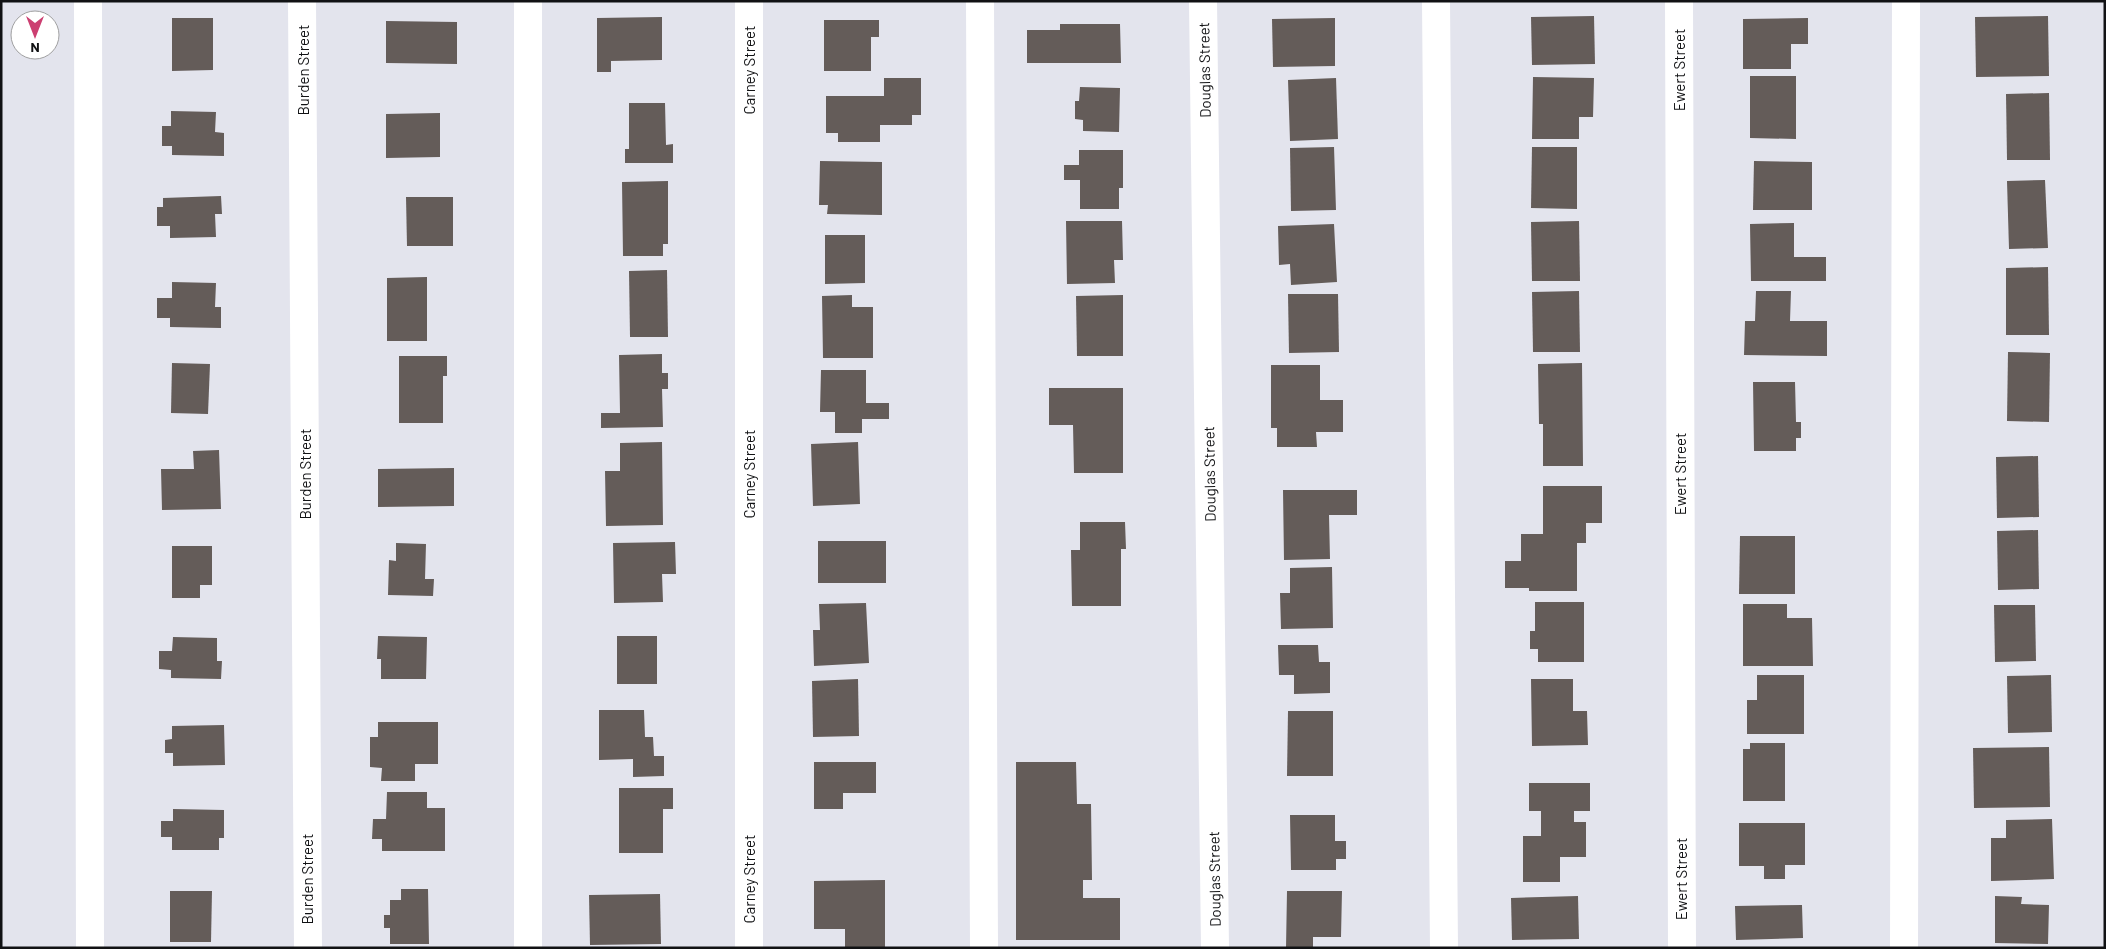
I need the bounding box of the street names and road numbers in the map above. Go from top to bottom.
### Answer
street label: Douglas Street [1194,22,1214,118]
street label: Burden Street [294,25,312,115]
street label: Carney Street [740,26,758,114]
street label: Ewert Street [1670,29,1688,111]
street label: Douglas Street [1199,426,1219,522]
street label: Burden Street [296,429,314,519]
street label: Carney Street [740,430,758,518]
street label: Ewert Street [1671,433,1689,515]
street label: Douglas Street [1204,831,1224,927]
street label: Burden Street [298,834,316,924]
street label: Carney Street [740,835,758,923]
street label: Ewert Street [1672,838,1690,920]

